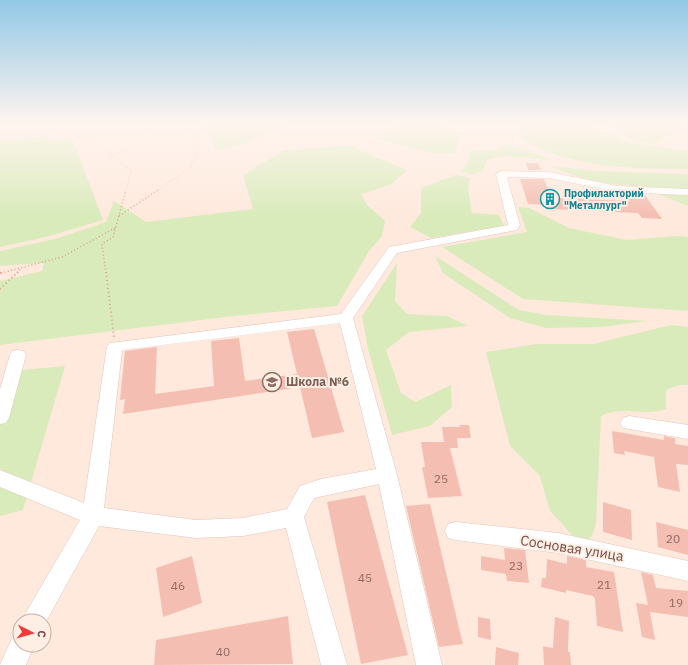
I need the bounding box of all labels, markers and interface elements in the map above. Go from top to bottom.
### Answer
place label: Профилакторий "Металлург" [564,187,644,212]
building icon: Профилакторий "Металлург" [539,188,561,210]
school or university icon: Школа №6 [261,371,283,393]
place label: Школа №6 [286,374,349,389]
house number: 25 [434,471,448,486]
street label: Сосновая улица [519,531,625,565]
house number: 20 [666,531,680,546]
house number: 23 [509,558,523,573]
house number: 45 [358,570,372,585]
house number: 21 [597,577,611,592]
house number: 46 [171,578,185,593]
house number: 19 [669,595,683,610]
north arrow [12,613,52,653]
text: С [35,630,49,638]
house number: 40 [216,644,230,659]

